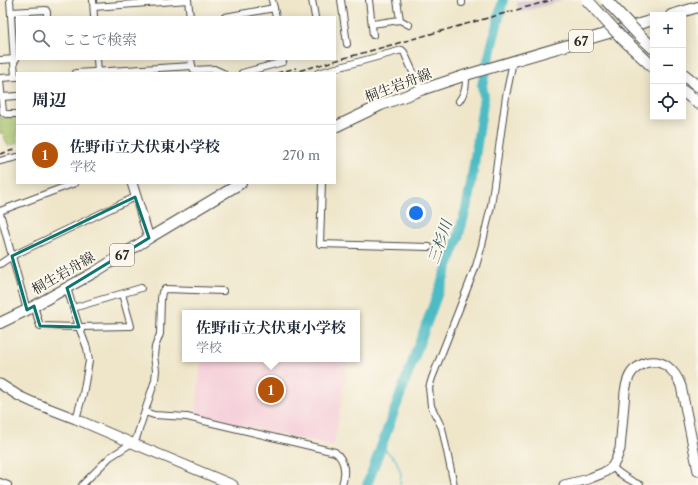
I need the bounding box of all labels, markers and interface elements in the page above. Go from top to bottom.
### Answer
map controls [650,12,686,120]
button: + [650,12,686,48]
search box [16,16,336,60]
icon: search [30,27,52,49]
text: ここで検索 [62,30,137,49]
road number: 67 [569,30,593,52]
button: − [650,48,686,84]
street label: 桐生岩舟線 [362,64,434,106]
button: locate [650,84,686,120]
text: 周辺 [32,90,66,110]
text: 佐野市立犬伏東小学校 [70,137,220,156]
text: 1 [42,147,48,163]
text: 270 m [282,147,320,163]
text: 学校 [70,158,96,174]
your location [406,203,426,223]
water label: 三杉川 [423,216,456,266]
road number: 67 [110,244,134,266]
street label: 桐生岩舟線 [28,248,98,298]
popup [182,310,360,362]
text: 佐野市立犬伏東小学校 [196,318,346,337]
text: 学校 [196,339,222,355]
pin: 1 [258,375,284,405]

